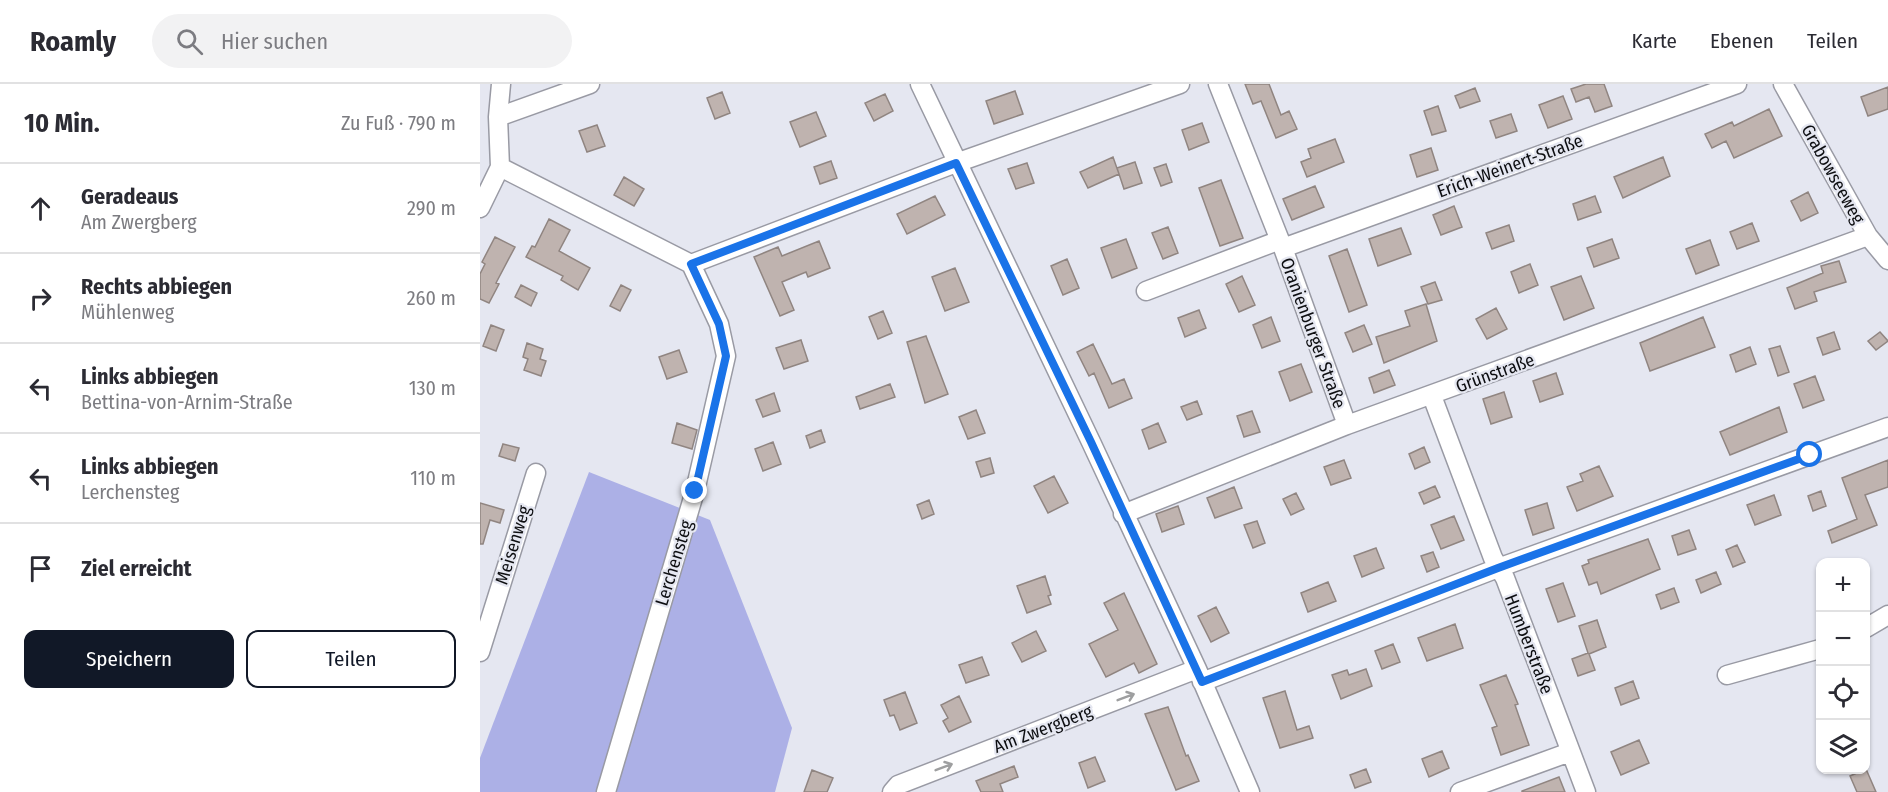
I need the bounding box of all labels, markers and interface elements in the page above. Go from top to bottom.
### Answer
search box [152,14,572,68]
text: Roamly [30,25,116,58]
icon: search [173,25,206,58]
text: Hier suchen [221,28,328,55]
text: Karte [1631,28,1677,54]
text: Ebenen [1710,28,1774,54]
text: Teilen [1807,28,1858,54]
text: 10 Min. [24,108,100,139]
text: Zu Fuß · 790 m [341,111,456,135]
street label: Grabowseeweg [1797,120,1870,228]
street label: Erich-Weinert-Straße [1434,129,1586,203]
text: Geradeaus [81,183,178,210]
icon: ahead [24,192,57,225]
text: 290 m [407,196,456,220]
text: Am Zwergberg [81,210,197,234]
street label: Oranienburger Straße [1276,255,1351,411]
text: Rechts abbiegen [81,273,232,300]
icon: right [24,282,57,315]
text: 260 m [407,286,456,310]
text: Mühlenweg [81,300,174,324]
street label: Grünstraße [1453,349,1537,397]
text: Links abbiegen [81,363,219,390]
icon: left [24,372,57,405]
text: 130 m [409,376,456,400]
text: Bettina-von-Arnim-Straße [81,390,293,414]
route start [1796,441,1822,467]
text: Links abbiegen [81,453,219,480]
icon: left [24,462,57,495]
text: 110 m [410,466,456,490]
route end [681,477,707,503]
text: Lerchensteg [81,480,179,504]
street label: Meisenweg [491,502,536,587]
street label: Lerchensteg [651,517,698,609]
icon: arrive [24,552,57,585]
text: Ziel erreicht [81,555,192,582]
map controls [1816,558,1870,774]
button: + [1816,558,1870,612]
street label: Humberstraße [1500,591,1558,697]
button: − [1816,612,1870,666]
button: Speichern [24,630,234,688]
button: Teilen [246,630,456,688]
button: locate [1816,666,1870,720]
one-way arrow [1116,691,1135,702]
street label: Am Zwergberg [991,700,1096,758]
button: layers [1816,720,1870,774]
one-way arrow [934,761,953,772]

